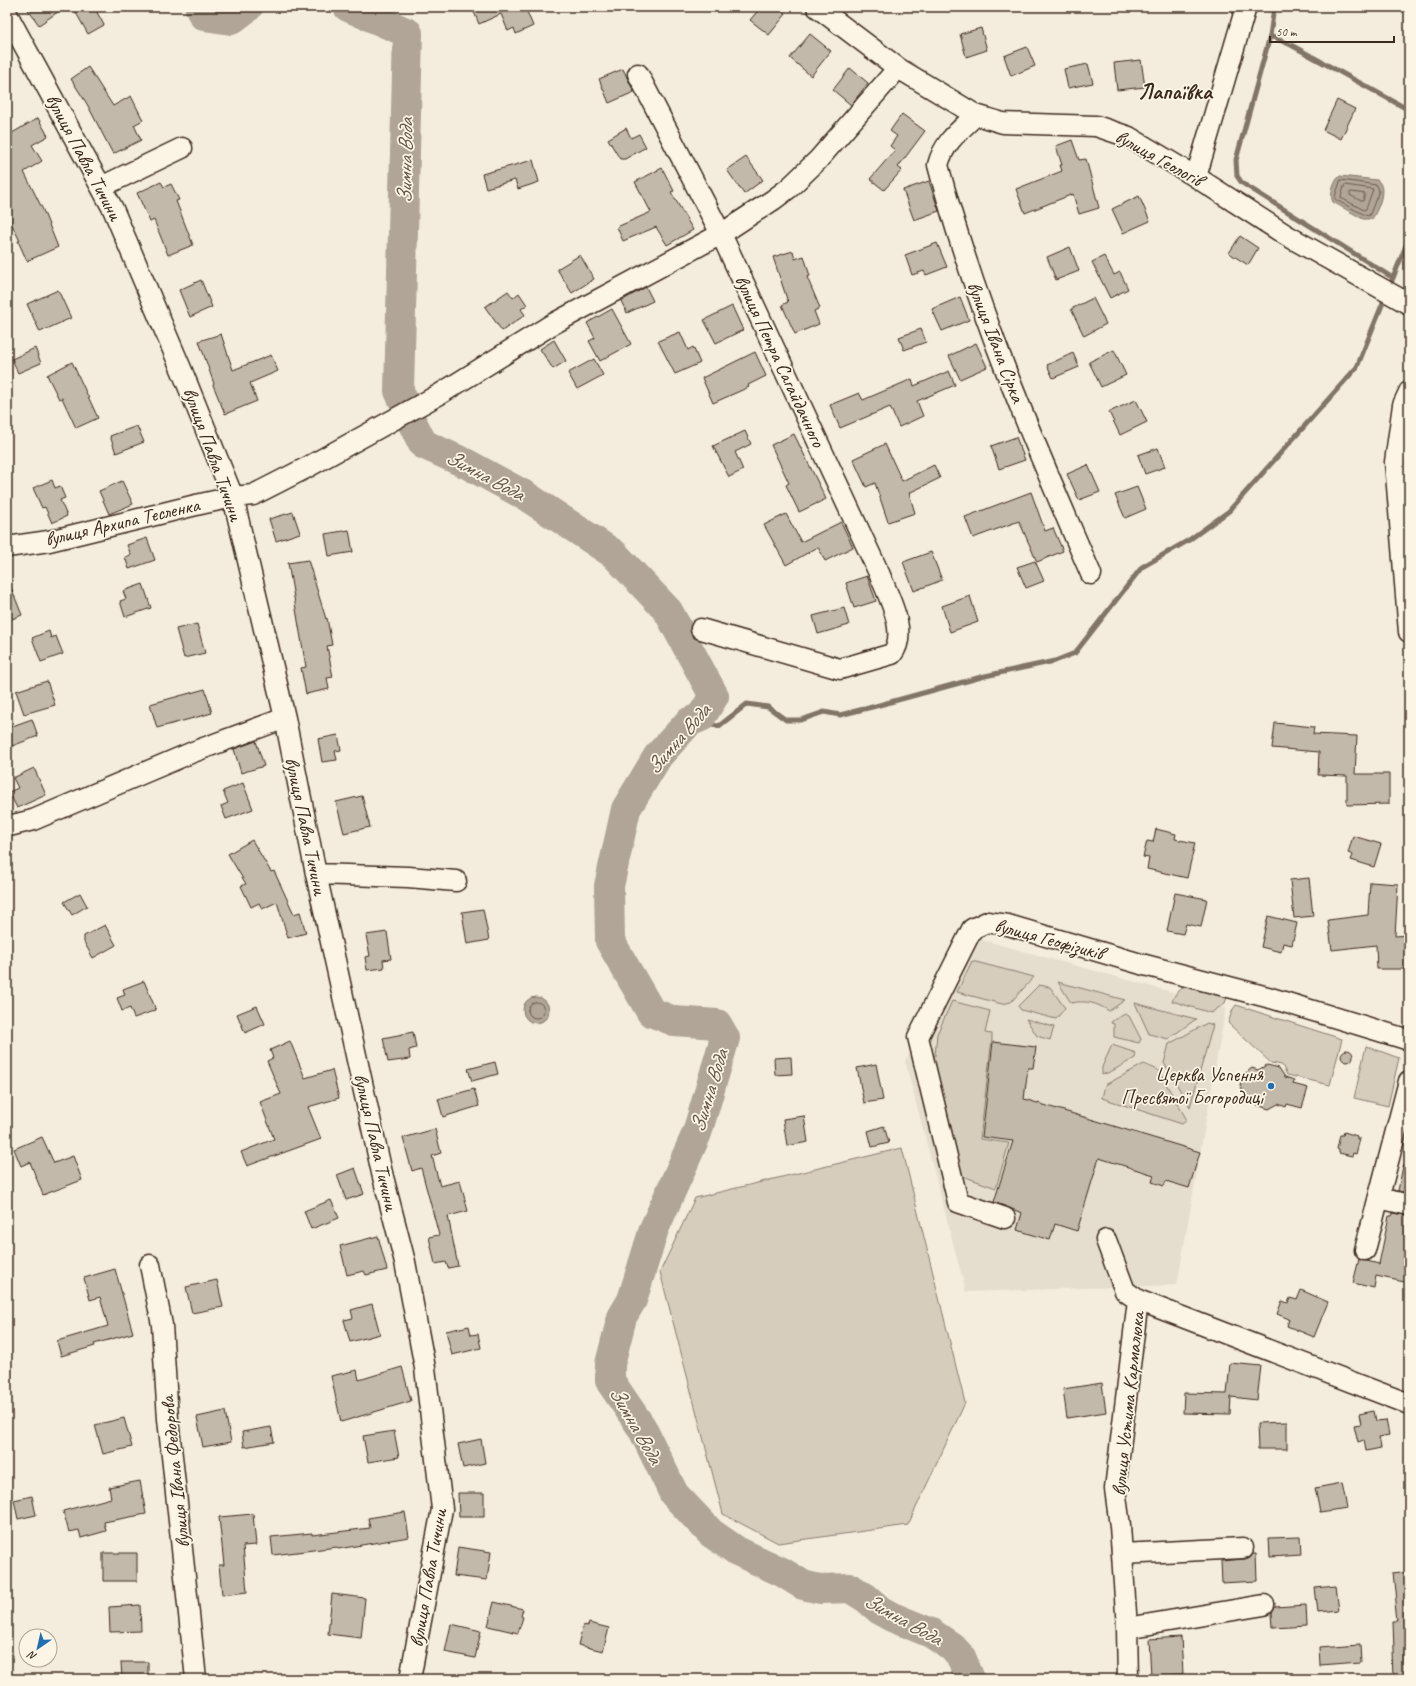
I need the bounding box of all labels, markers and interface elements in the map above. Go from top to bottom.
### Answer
scale bar [1270,18,1394,44]
text: 50 m [1276,24,1298,40]
district label: Лапаївка [1138,78,1214,106]
street label: вулиця Павла Тичини [40,89,128,226]
water label: Зимна Вода [391,116,419,204]
street label: вулиця Геологів [1111,124,1211,195]
street label: вулиця Петра Сагайдачного [729,271,831,452]
street label: вулиця Івана Сірка [961,278,1031,407]
street label: вулиця Павла Тичини [177,384,249,525]
water label: Зимна Вода [441,444,530,507]
street label: вулиця Архипа Тесленка [42,492,204,552]
water label: Зимна Вода [640,697,717,780]
street label: вулиця Павла Тичини [279,755,333,898]
street label: вулиця Геофізиків [992,912,1111,968]
water label: Зимна Вода [684,1045,734,1135]
place label: Церква Успення Пресвятої Богородиці [1121,1062,1265,1110]
street label: вулиця Павла Тичини [348,1071,404,1214]
marker: Церква Успення Пресвятої Богородиці [1266,1081,1276,1091]
street label: вулиця Устима Кармалюка [1106,1309,1150,1497]
water label: Зимна Вода [603,1382,669,1470]
street label: вулиця Івана Федорова [154,1393,195,1549]
street label: вулиця Павла Тичини [404,1506,453,1649]
water label: Зимна Вода [860,1587,948,1652]
north arrow [18,1628,58,1668]
text: N [24,1647,39,1664]

